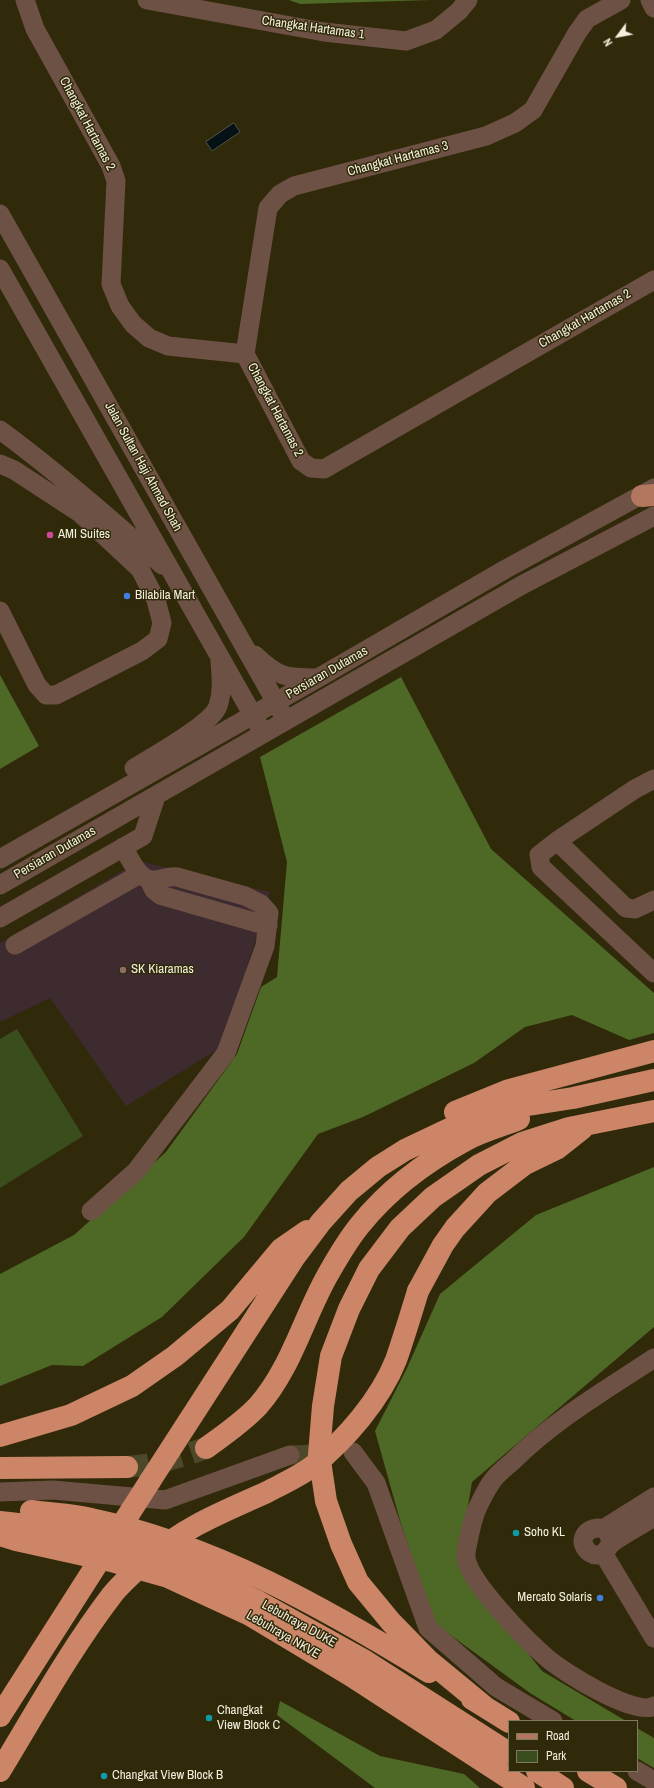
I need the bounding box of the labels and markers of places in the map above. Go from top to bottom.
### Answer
place label: AMI Suites [58,527,110,543]
marker: AMI Suites [45,530,55,540]
place label: Bilabila Mart [135,588,195,604]
marker: Bilabila Mart [122,591,132,601]
place label: SK Kiaramas [131,962,194,978]
marker: SK Kiaramas [118,965,128,975]
place label: Soho KL [524,1525,565,1541]
marker: Soho KL [511,1528,521,1538]
place label: Mercato Solaris [517,1590,592,1606]
marker: Mercato Solaris [595,1593,605,1603]
place label: Changkat View Block C [217,1703,280,1734]
marker: Changkat View Block C [204,1713,214,1723]
place label: Changkat View Block B [112,1768,223,1784]
marker: Changkat View Block B [99,1771,109,1781]

